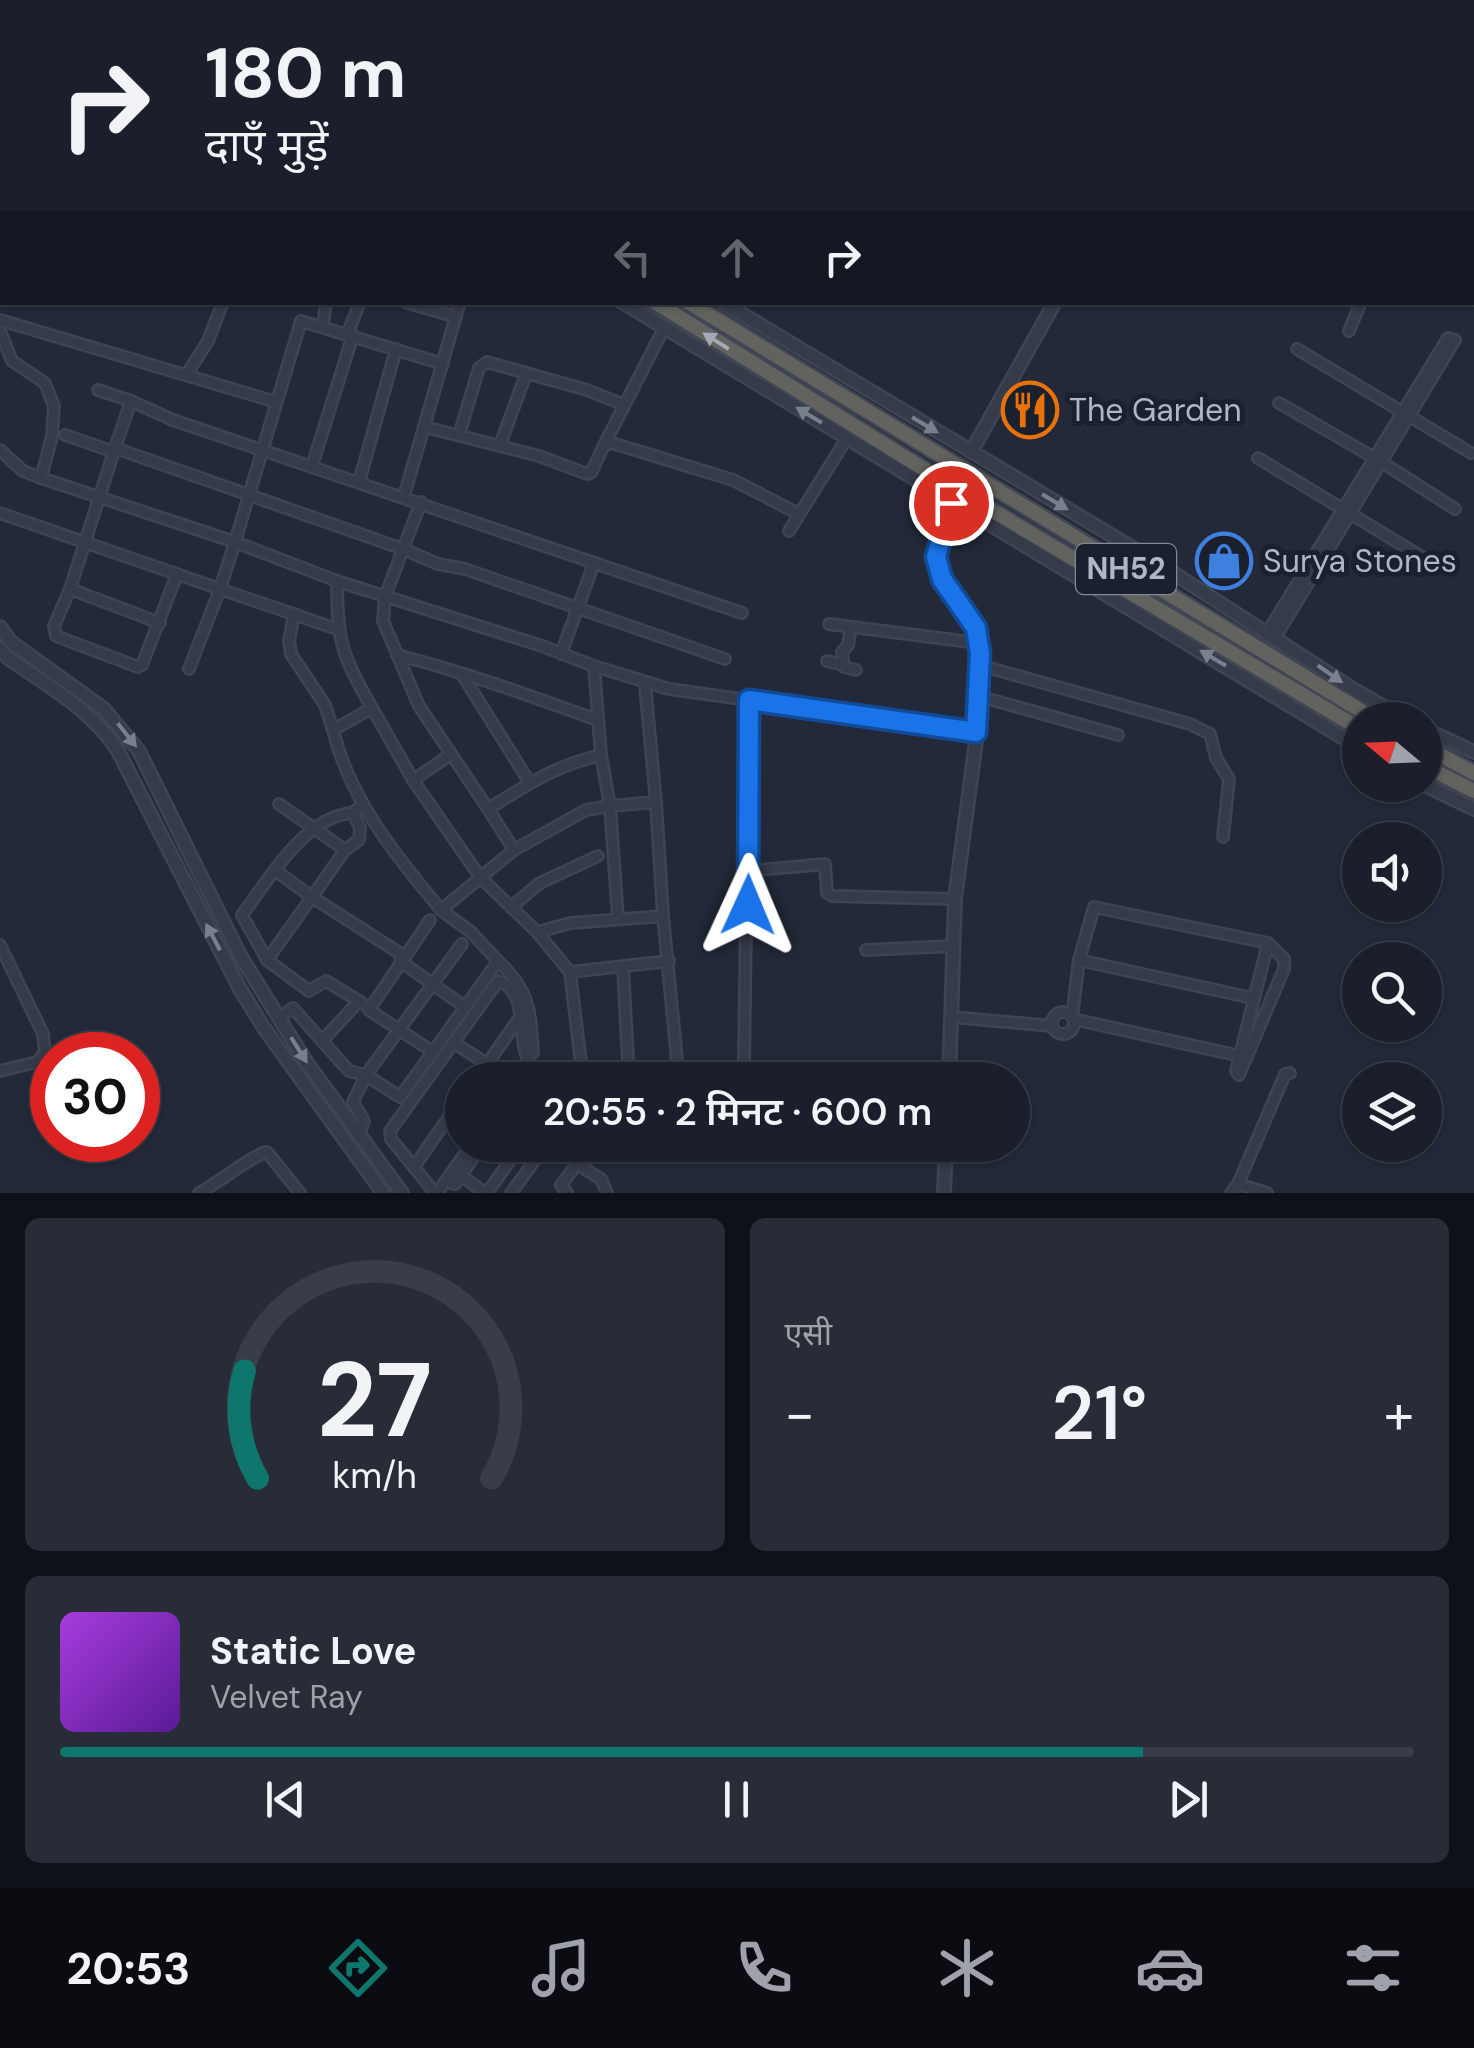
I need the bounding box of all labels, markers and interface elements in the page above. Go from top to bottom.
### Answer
text: 180 m [205,28,406,119]
icon: right [40,40,170,170]
text: दाएँ मुड़ें [205,116,328,175]
icon: left [605,230,660,285]
icon: ahead [710,230,765,285]
icon: right [815,230,870,285]
one-way arrow [702,332,730,350]
restaurant icon: The Garden [1000,380,1060,440]
place label: The Garden [1069,389,1242,431]
one-way arrow [795,407,823,424]
one-way arrow [911,416,939,433]
pin [909,461,994,546]
icon: arrive [924,476,979,531]
one-way arrow [1041,493,1069,510]
shop icon: Surya Stones [1194,531,1254,591]
place label: Surya Stones [1263,540,1457,582]
road number: NH52 [1076,544,1176,594]
one-way arrow [1199,650,1227,667]
one-way arrow [1317,664,1344,683]
north arrow [1342,702,1442,802]
map controls [1342,702,1442,1162]
one-way arrow [116,722,136,748]
button: sound [1342,822,1442,922]
position arrow [696,853,800,957]
one-way arrow [205,923,222,952]
button: search [1342,942,1442,1042]
speed limit sign: 30 [30,1032,160,1162]
one-way arrow [290,1036,308,1064]
button: layers [1342,1062,1442,1162]
text: 20:55 · 2 मिनट · 600 m [543,1087,932,1137]
text: एसी [785,1313,832,1355]
text: 27 [317,1333,432,1468]
text: 21° [1051,1365,1147,1462]
text: − [785,1378,815,1450]
text: + [1384,1378,1414,1450]
text: km/h [333,1453,417,1499]
text: Static Love [210,1626,416,1676]
text: Velvet Ray [210,1676,363,1718]
icon: previous [258,1772,313,1827]
icon: pause [709,1772,764,1827]
icon: next [1161,1772,1216,1827]
icon: directions [323,1933,393,2003]
icon: music [526,1933,596,2003]
icon: phone [729,1933,799,2003]
icon: climate [932,1933,1002,2003]
icon: car [1135,1933,1205,2003]
icon: filters [1338,1933,1408,2003]
text: 20:53 [66,1939,190,1998]

